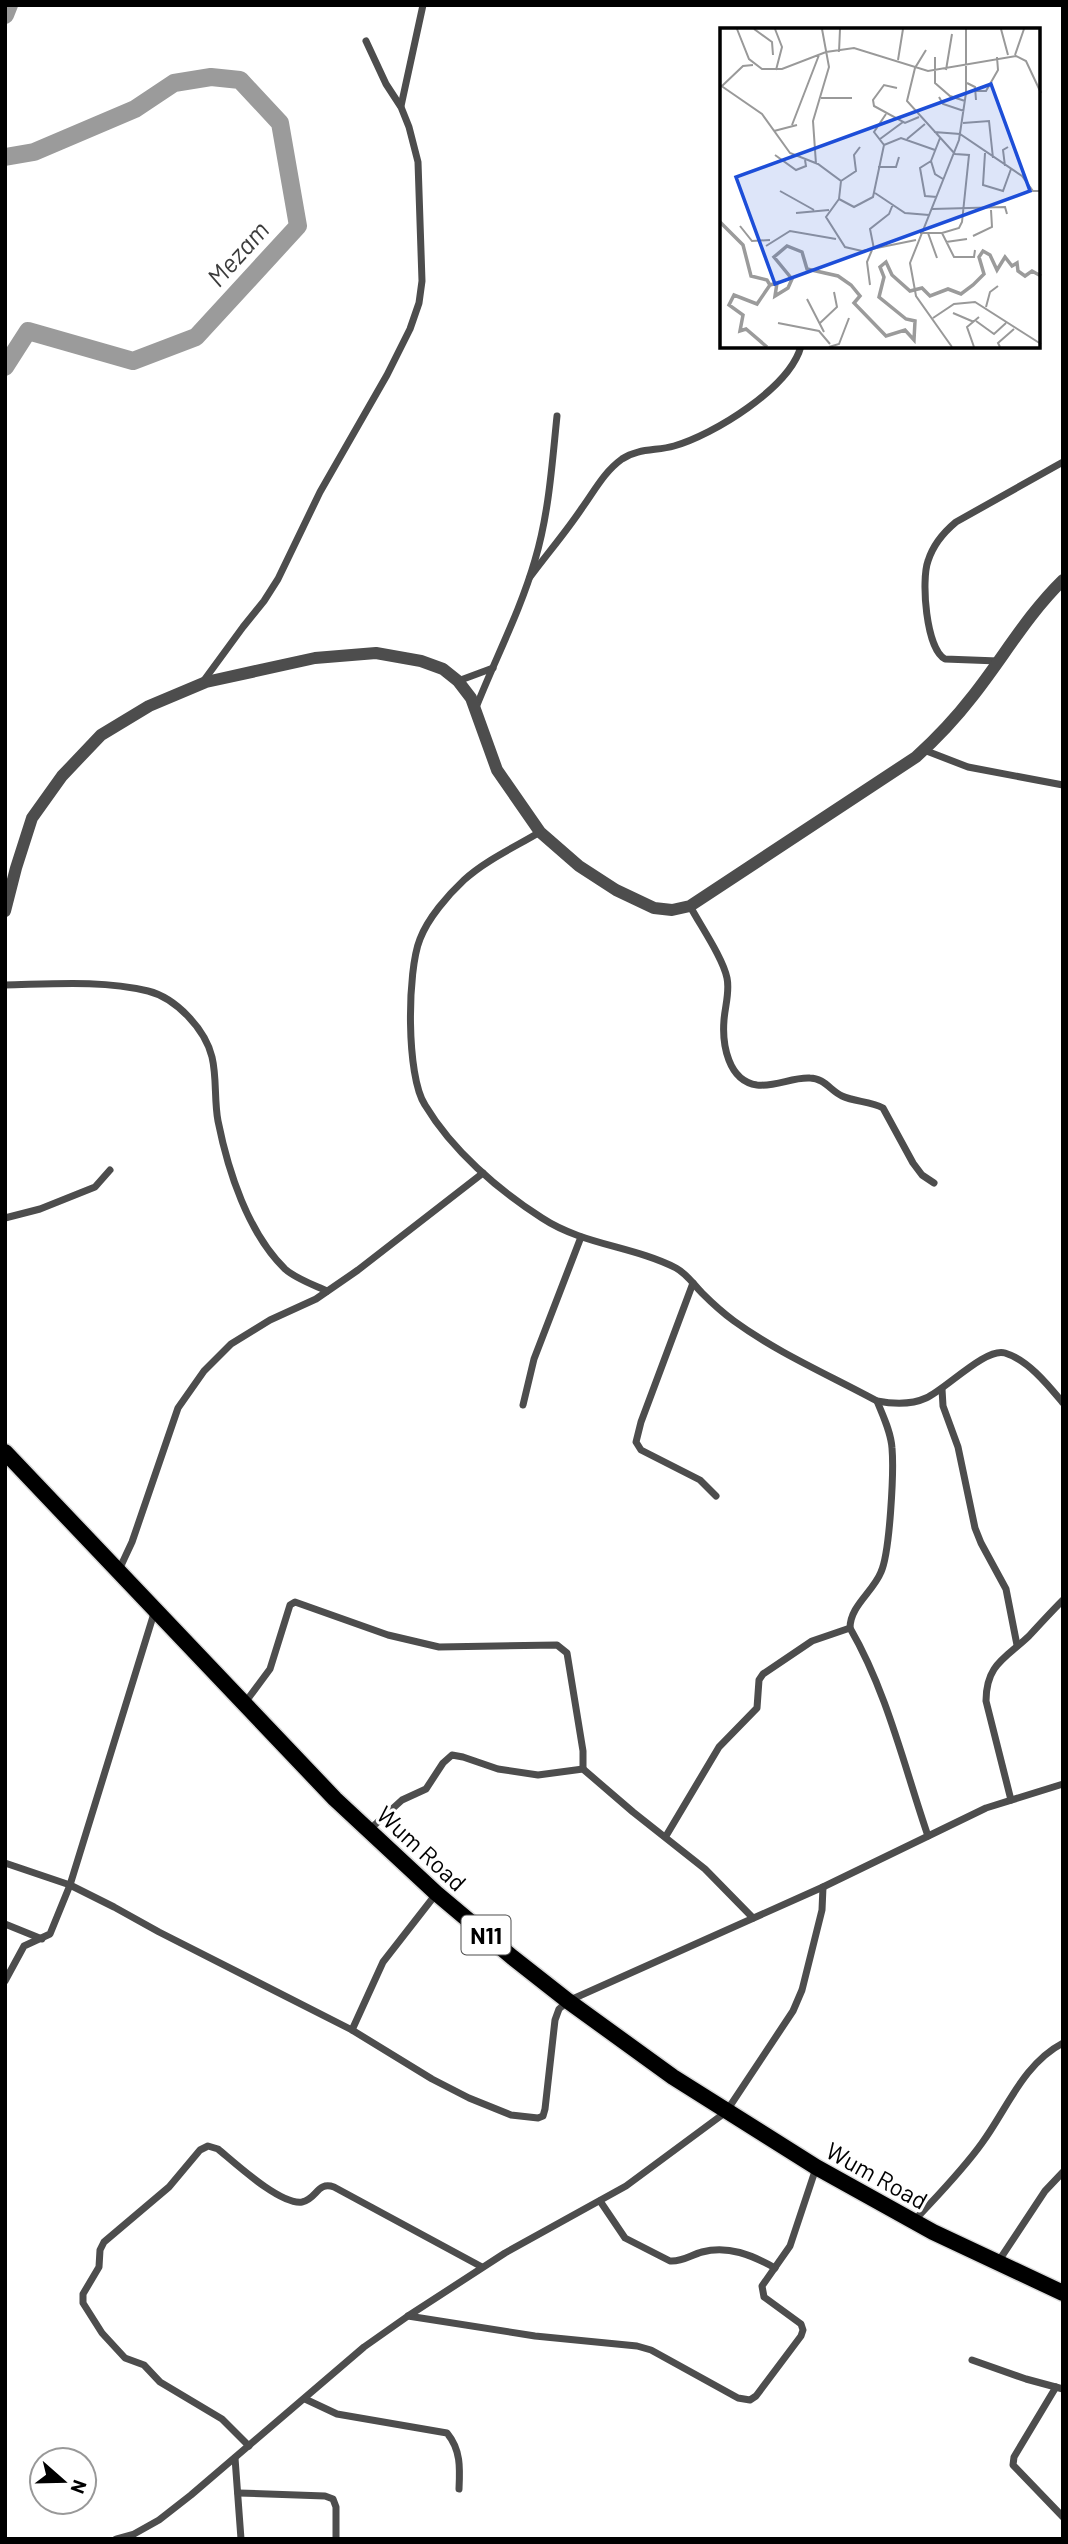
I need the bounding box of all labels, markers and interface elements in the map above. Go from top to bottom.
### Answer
inset map [720,28,1040,348]
water label: Mezam [200,214,274,292]
street label: Wum Road [371,1799,473,1897]
road number: N11 [462,1916,510,1954]
street label: Wum Road [821,2135,933,2215]
north arrow [28,2446,98,2516]
text: N [66,2477,92,2497]

